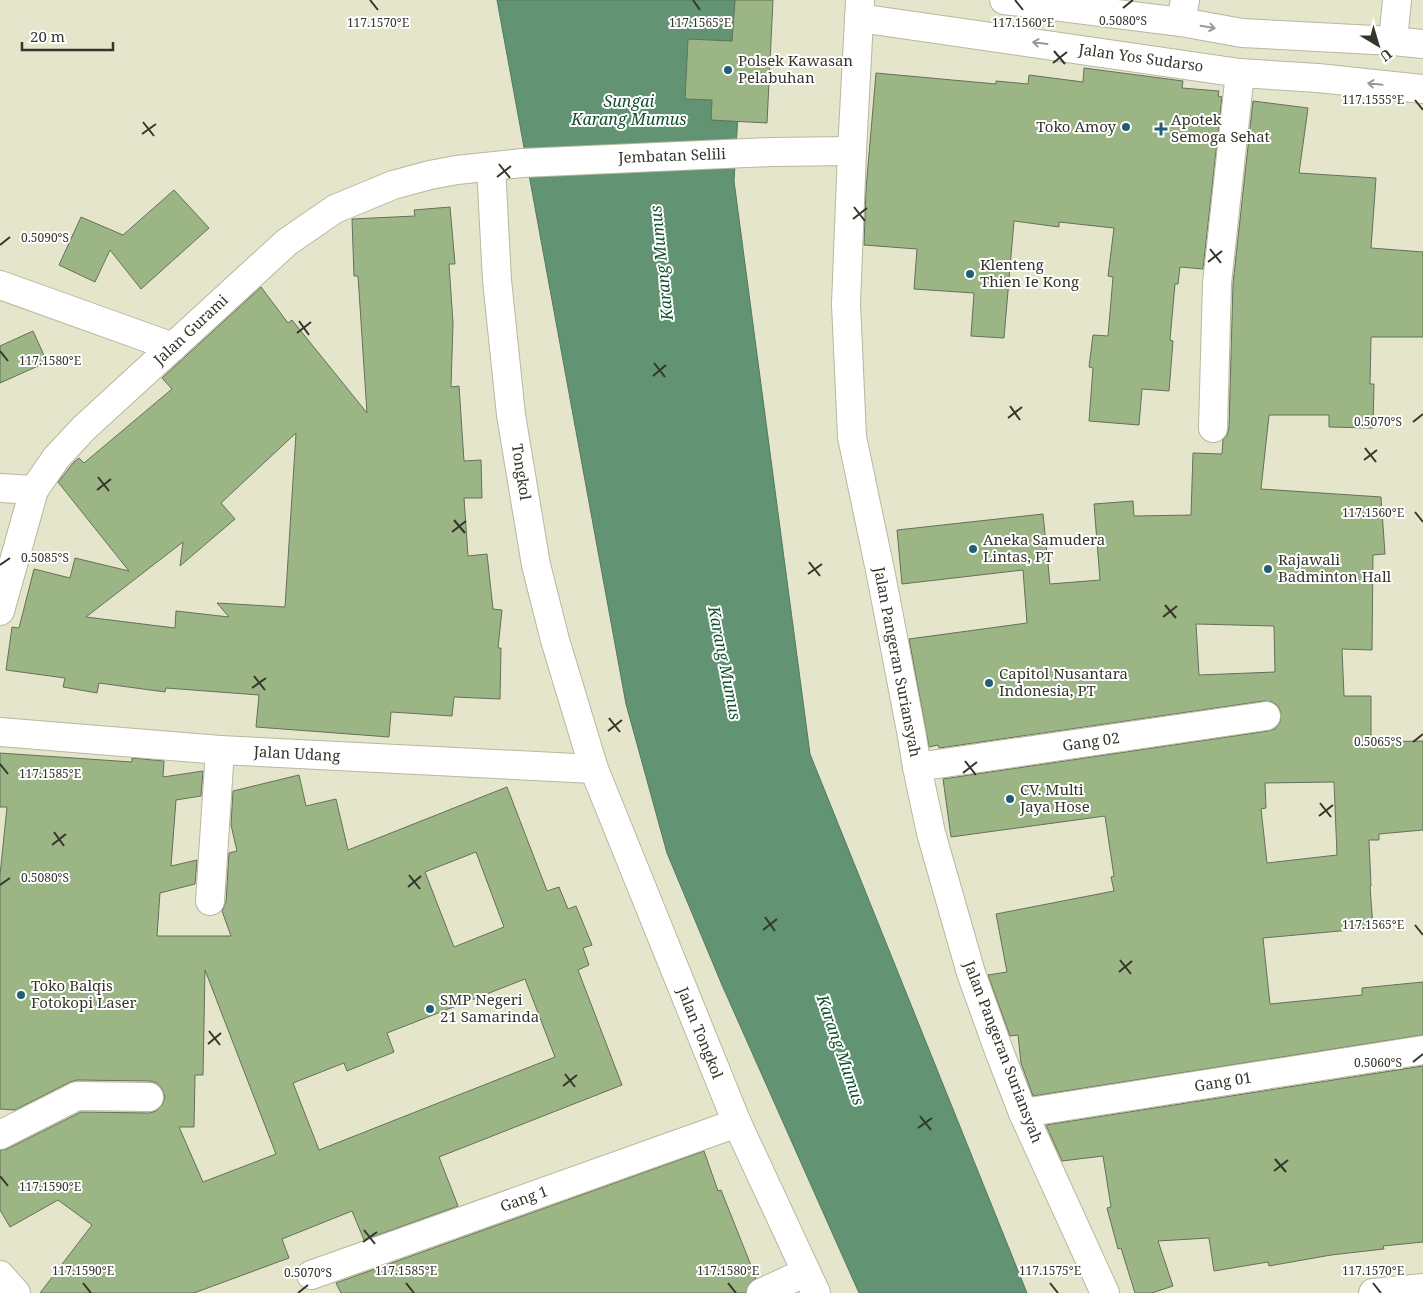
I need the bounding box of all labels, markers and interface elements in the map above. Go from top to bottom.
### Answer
text: 0.5080°S [1099,12,1147,29]
text: 117.1570°E [347,14,409,31]
text: 117.1565°E [669,14,731,31]
text: 117.1560°E [992,14,1054,31]
scale bar [22,20,114,52]
north arrow [1353,20,1403,70]
one-way arrow [1200,22,1216,32]
text: 20 m [30,26,65,46]
one-way arrow [1032,38,1048,48]
street label: Jalan Yos Sudarso [1076,38,1205,76]
text: U [1376,45,1396,67]
place label: Polsek Kawasan Pelabuhan [738,50,853,87]
marker: Polsek Kawasan Pelabuhan [722,64,734,76]
one-way arrow [1367,79,1383,89]
water label: Sungai Karang Mumus [570,90,687,130]
text: 117.1555°E [1342,91,1404,108]
place label: Apotek Semoga Sehat [1171,109,1270,146]
place label: Toko Amoy [1036,116,1117,136]
marker: Toko Amoy [1120,121,1132,133]
marker: Apotek Semoga Sehat [1155,123,1167,135]
street label: Jembatan Selili [617,143,726,167]
water label: Karang Mumus [644,204,678,323]
text: 0.5090°S [21,229,69,246]
place label: Klenteng Thien Ie Kong [980,254,1079,291]
marker: Klenteng Thien Ie Kong [964,268,976,280]
street label: Jalan Gurami [148,289,232,370]
text: 117.1580°E [19,352,81,369]
text: 0.5070°S [1354,413,1402,430]
street label: Tongkol [508,442,536,502]
text: 117.1560°E [1342,504,1404,521]
place label: Aneka Samudera Lintas, PT [983,529,1105,566]
marker: Aneka Samudera Lintas, PT [967,543,979,555]
text: 0.5085°S [21,549,69,566]
place label: Rajawali Badminton Hall [1278,549,1392,586]
marker: Rajawali Badminton Hall [1262,563,1274,575]
street label: Jalan Pangeran Suriansyah [870,564,926,759]
water label: Karang Mumus [703,603,747,722]
place label: Capitol Nusantara Indonesia, PT [999,663,1128,700]
marker: Capitol Nusantara Indonesia, PT [983,677,995,689]
street label: Gang 02 [1061,727,1121,755]
text: 0.5065°S [1354,733,1402,750]
street label: Jalan Udang [252,741,341,765]
text: 117.1585°E [19,765,81,782]
place label: CV. Multi Jaya Hose [1019,779,1090,816]
marker: CV. Multi Jaya Hose [1004,793,1016,805]
text: 0.5080°S [21,869,69,886]
text: 117.1565°E [1342,916,1404,933]
street label: Jalan Pangeran Suriansyah [960,957,1048,1146]
place label: Toko Balqis Fotokopi Laser [31,975,137,1012]
street label: Jalan Tongkol [673,983,729,1082]
marker: Toko Balqis Fotokopi Laser [15,989,27,1001]
place label: SMP Negeri 21 Samarinda [440,989,539,1026]
water label: Karang Mumus [811,991,870,1108]
marker: SMP Negeri 21 Samarinda [424,1003,436,1015]
text: 0.5060°S [1354,1054,1402,1071]
street label: Gang 01 [1193,1067,1253,1095]
text: 117.1590°E [19,1178,81,1195]
street label: Gang 1 [497,1180,550,1216]
text: 117.1590°E [52,1262,114,1279]
text: 117.1585°E [375,1262,437,1279]
text: 117.1580°E [697,1262,759,1279]
text: 117.1575°E [1019,1262,1081,1279]
text: 117.1570°E [1342,1262,1404,1279]
text: 0.5070°S [284,1264,332,1281]

